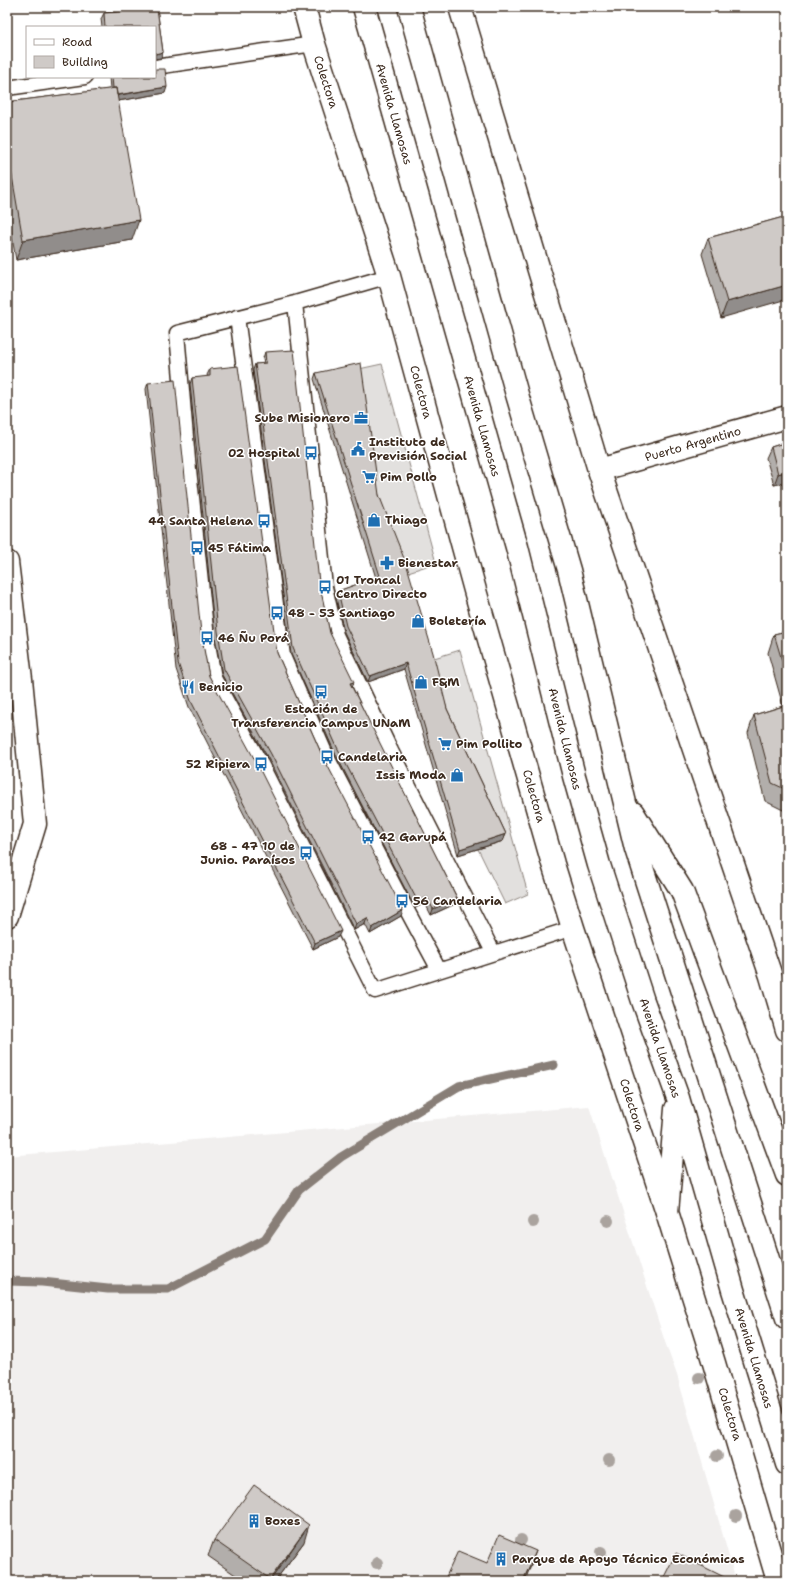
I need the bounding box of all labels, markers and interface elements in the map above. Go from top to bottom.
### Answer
legend [26,26,156,78]
text: Road [62,34,93,50]
text: Building [62,54,108,70]
street label: Colectora [310,54,342,111]
street label: Avenida Llamosas [372,61,416,167]
street label: Colectora [406,364,436,421]
street label: Avenida Llamosas [460,373,504,479]
place label: Sube Misionero [254,410,350,426]
office icon: Sube Misionero [353,410,369,426]
street label: Puerto Argentino [643,423,743,465]
place label: Instituto de Previsión Social [369,434,467,464]
public building icon: Instituto de Previsión Social [350,441,366,457]
place label: 02 Hospital [228,445,300,461]
bus stop icon: 02 Hospital [303,445,319,461]
supermarket icon: Pim Pollo [361,469,377,485]
place label: Pim Pollo [380,469,437,485]
shop icon: Thiago [366,512,382,528]
place label: Thiago [385,512,428,528]
place label: 44 Santa Helena [148,513,254,529]
bus stop icon: 44 Santa Helena [256,513,272,529]
bus stop icon: 45 Fátima [189,540,205,556]
place label: 45 Fátima [208,540,272,556]
pharmacy icon: Bienestar [379,555,395,571]
place label: Bienestar [398,555,458,571]
place label: 01 Troncal Centro Directo [336,572,427,602]
bus stop icon: 01 Troncal Centro Directo [317,579,333,595]
bus stop icon: 48 - 53 Santiago [269,605,285,621]
place label: 48 - 53 Santiago [288,605,395,621]
shop icon: Boletería [410,613,426,629]
place label: Boletería [429,613,487,629]
bus stop icon: 46 Ñu Porá [199,630,215,646]
place label: 46 Ñu Porá [218,630,290,646]
shop icon: F&M [413,674,429,690]
place label: F&M [432,674,460,690]
restaurant icon: Benicio [180,679,196,695]
place label: Benicio [199,679,243,695]
bus stop icon: Estación de Transferencia Campus UNaM [313,684,329,700]
street label: Avenida Llamosas [545,686,585,792]
place label: Estación de Transferencia Campus UNaM [231,701,411,731]
supermarket icon: Pim Pollito [437,736,453,752]
place label: Pim Pollito [456,736,523,752]
bus stop icon: Candelaria [319,749,335,765]
place label: Candelaria [338,749,408,765]
place label: 52 Ripiera [186,756,251,772]
bus stop icon: 52 Ripiera [253,756,269,772]
place label: Issis Moda [376,767,447,783]
shop icon: Issis Moda [449,767,465,783]
street label: Colectora [519,768,549,825]
bus stop icon: 42 Garupá [360,829,376,845]
place label: 42 Garupá [379,829,447,845]
place label: 68 - 47 10 de Junio. Paraísos [200,838,295,868]
bus stop icon: 68 - 47 10 de Junio. Paraísos [298,845,314,861]
bus stop icon: 56 Candelaria [394,893,410,909]
place label: 56 Candelaria [413,893,503,909]
street label: Avenida Llamosas [635,996,685,1100]
street label: Colectora [616,1077,648,1134]
street label: Avenida Llamosas [731,1305,777,1411]
street label: Colectora [714,1386,746,1443]
building icon: Boxes [246,1513,262,1529]
place label: Boxes [265,1513,300,1529]
building icon: Parque de Apoyo Técnico Económicas [493,1551,509,1567]
place label: Parque de Apoyo Técnico Económicas [512,1551,745,1567]

